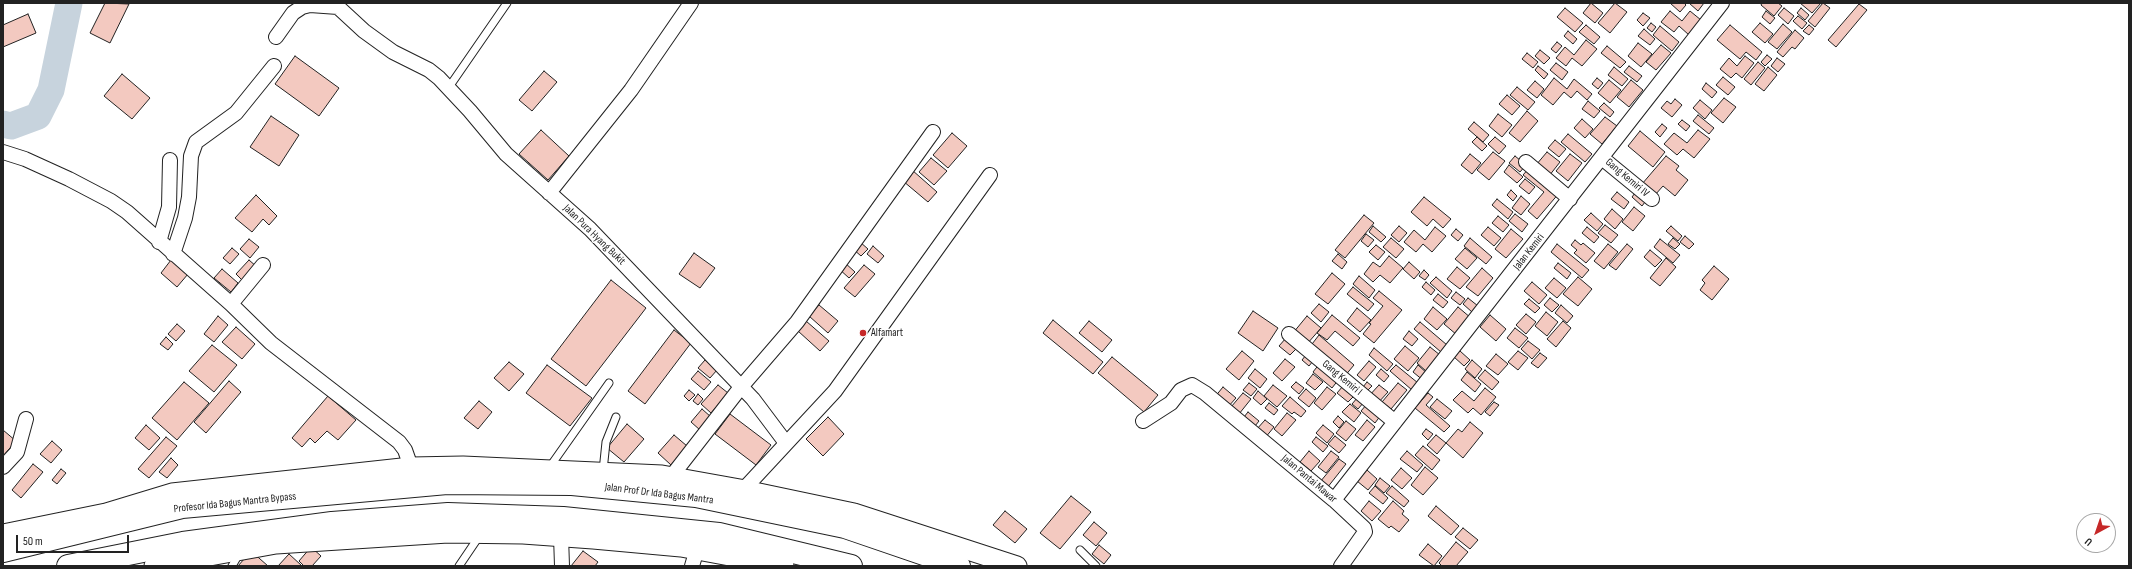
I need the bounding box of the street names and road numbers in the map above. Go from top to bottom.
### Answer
street label: Gang Kemiri IV [1602,156,1652,200]
street label: Jalan Pura Hyang Bukit [560,202,628,268]
street label: Jalan Kemiri [1511,231,1547,273]
street label: Gang Kemiri I [1319,358,1365,398]
street label: Jalan Pantai Mawar [1279,452,1339,506]
street label: Jalan Prof Dr Ida Bagus Mantra [604,481,714,507]
street label: Profesor Ida Bagus Mantra Bypass [173,490,297,516]

